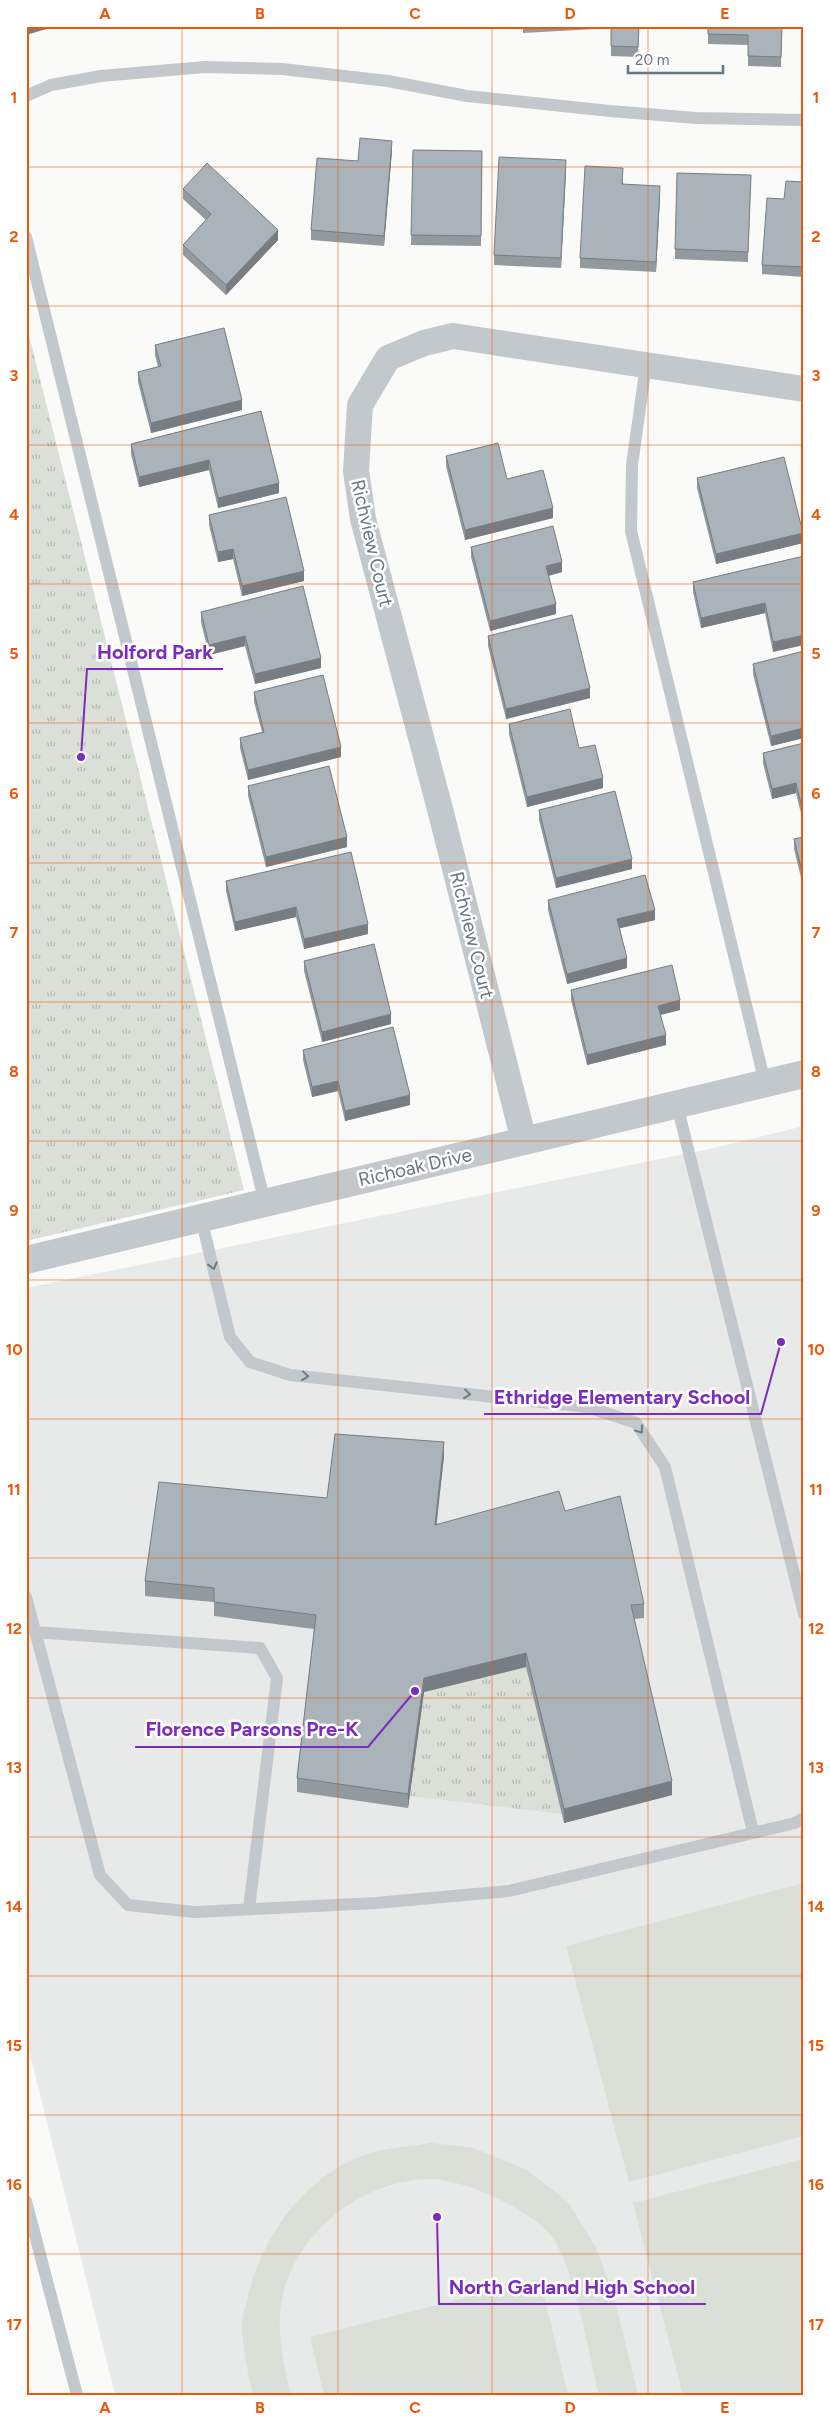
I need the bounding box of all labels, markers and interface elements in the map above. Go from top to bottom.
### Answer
text: A [99,4,111,23]
text: B [255,4,265,23]
text: C [409,4,421,23]
text: D [564,4,576,23]
text: E [720,4,730,23]
scale bar [628,42,722,74]
text: 20 m [635,51,669,69]
text: 1 [11,88,17,107]
text: 1 [813,88,819,107]
text: 2 [9,227,19,246]
text: 2 [811,227,821,246]
text: 3 [10,366,19,385]
text: 3 [812,366,821,385]
street label: Richview Court [346,477,398,609]
text: 4 [9,505,19,524]
text: 4 [811,505,821,524]
callout: Holford Park [87,634,223,669]
text: Holford Park [97,640,213,664]
text: 5 [9,644,19,663]
text: 5 [811,644,821,663]
text: 6 [9,784,19,803]
text: 6 [811,784,821,803]
street label: Richview Court [445,869,499,1001]
text: 7 [10,923,19,942]
text: 7 [812,923,821,942]
text: 8 [9,1062,19,1081]
text: 8 [811,1062,821,1081]
street label: Richoak Drive [356,1143,474,1191]
text: 9 [9,1201,19,1220]
text: 9 [811,1201,821,1220]
one-way arrow [207,1261,217,1269]
text: 10 [5,1340,23,1359]
text: 10 [807,1340,825,1359]
one-way arrow [301,1370,309,1381]
callout: Ethridge Elementary School [484,1379,761,1414]
text: Ethridge Elementary School [494,1385,750,1409]
one-way arrow [463,1388,471,1399]
one-way arrow [634,1424,642,1433]
text: 11 [7,1480,21,1499]
text: 11 [809,1480,823,1499]
text: 12 [6,1619,22,1638]
text: 12 [808,1619,824,1638]
callout: Florence Parsons Pre-K [135,1712,368,1747]
text: Florence Parsons Pre-K [145,1717,359,1741]
text: 13 [6,1758,22,1777]
text: 13 [808,1758,824,1777]
text: 14 [6,1897,22,1916]
text: 14 [808,1897,824,1916]
text: 15 [6,2036,22,2055]
text: 15 [808,2036,824,2055]
text: 16 [6,2175,22,2194]
text: 16 [808,2175,824,2194]
callout: North Garland High School [439,2269,706,2304]
text: North Garland High School [449,2275,695,2299]
text: 17 [6,2315,22,2334]
text: 17 [808,2315,824,2334]
text: A [99,2398,111,2417]
text: B [255,2398,265,2417]
text: C [409,2398,421,2417]
text: D [564,2398,576,2417]
text: E [720,2398,730,2417]

